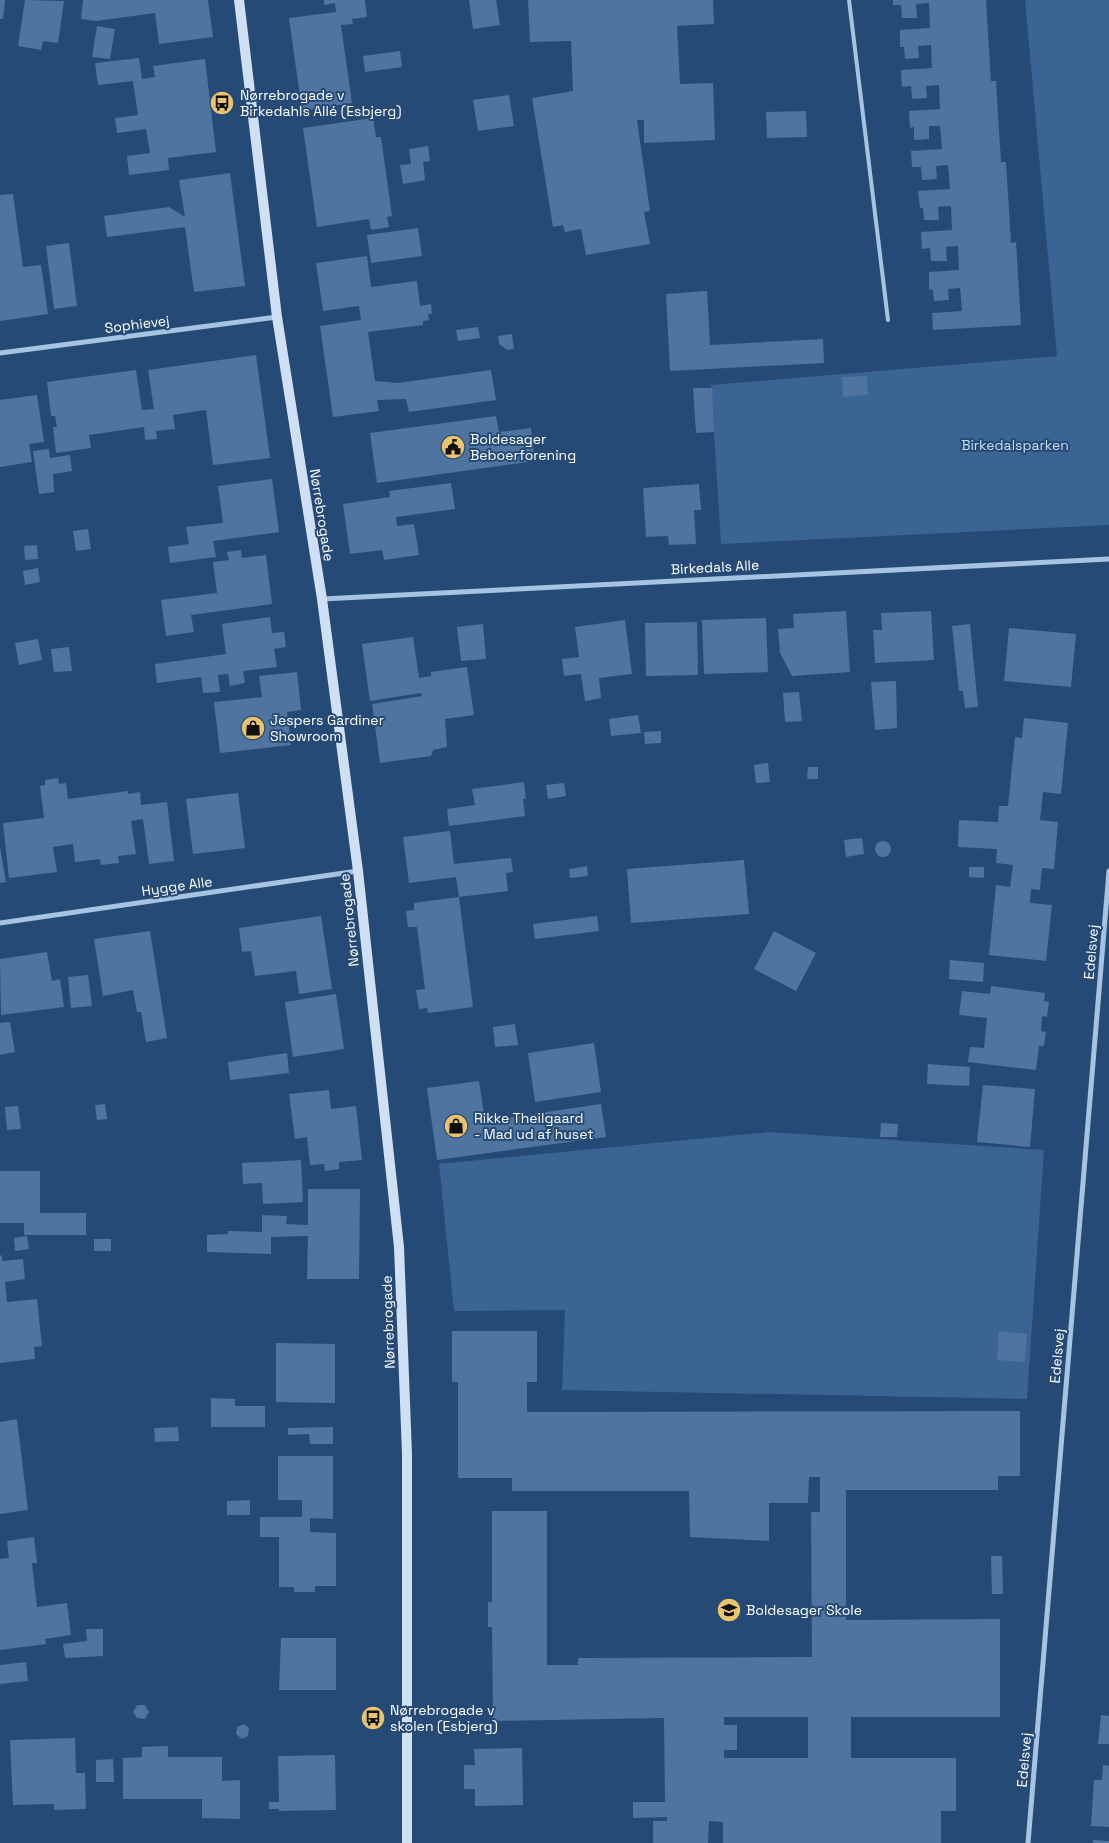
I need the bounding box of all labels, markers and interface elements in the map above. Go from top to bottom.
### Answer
place label: Nørrebrogade v Birkedahls Allé (Esbjerg) [240,86,401,120]
bus stop icon: Nørrebrogade v Birkedahls Allé (Esbjerg) [209,90,235,116]
street label: Sophievej [104,311,170,337]
place label: Boldesager Beboerforening [470,430,576,464]
public building icon: Boldesager Beboerforening [440,434,466,460]
park label: Birkedalsparken [961,436,1069,454]
street label: Nørrebrogade [306,467,338,563]
street label: Birkedals Alle [670,556,760,578]
place label: Jespers Gardiner Showroom [270,711,384,745]
shop icon: Jespers Gardiner Showroom [240,715,266,741]
street label: Hygge Alle [140,872,214,900]
street label: Nørrebrogade [335,873,363,967]
street label: Edelsvej [1080,924,1102,980]
place label: Rikke Theilgaard - Mad ud af huset [474,1109,594,1143]
shop icon: Rikke Theilgaard - Mad ud af huset [443,1113,469,1139]
street label: Nørrebrogade [377,1275,399,1369]
street label: Edelsvej [1046,1328,1068,1384]
school or university icon: Boldesager Skole [716,1597,742,1623]
place label: Boldesager Skole [746,1601,862,1619]
place label: Nørrebrogade v skolen (Esbjerg) [390,1701,498,1735]
bus stop icon: Nørrebrogade v skolen (Esbjerg) [360,1705,386,1731]
street label: Edelsvej [1013,1732,1035,1788]

